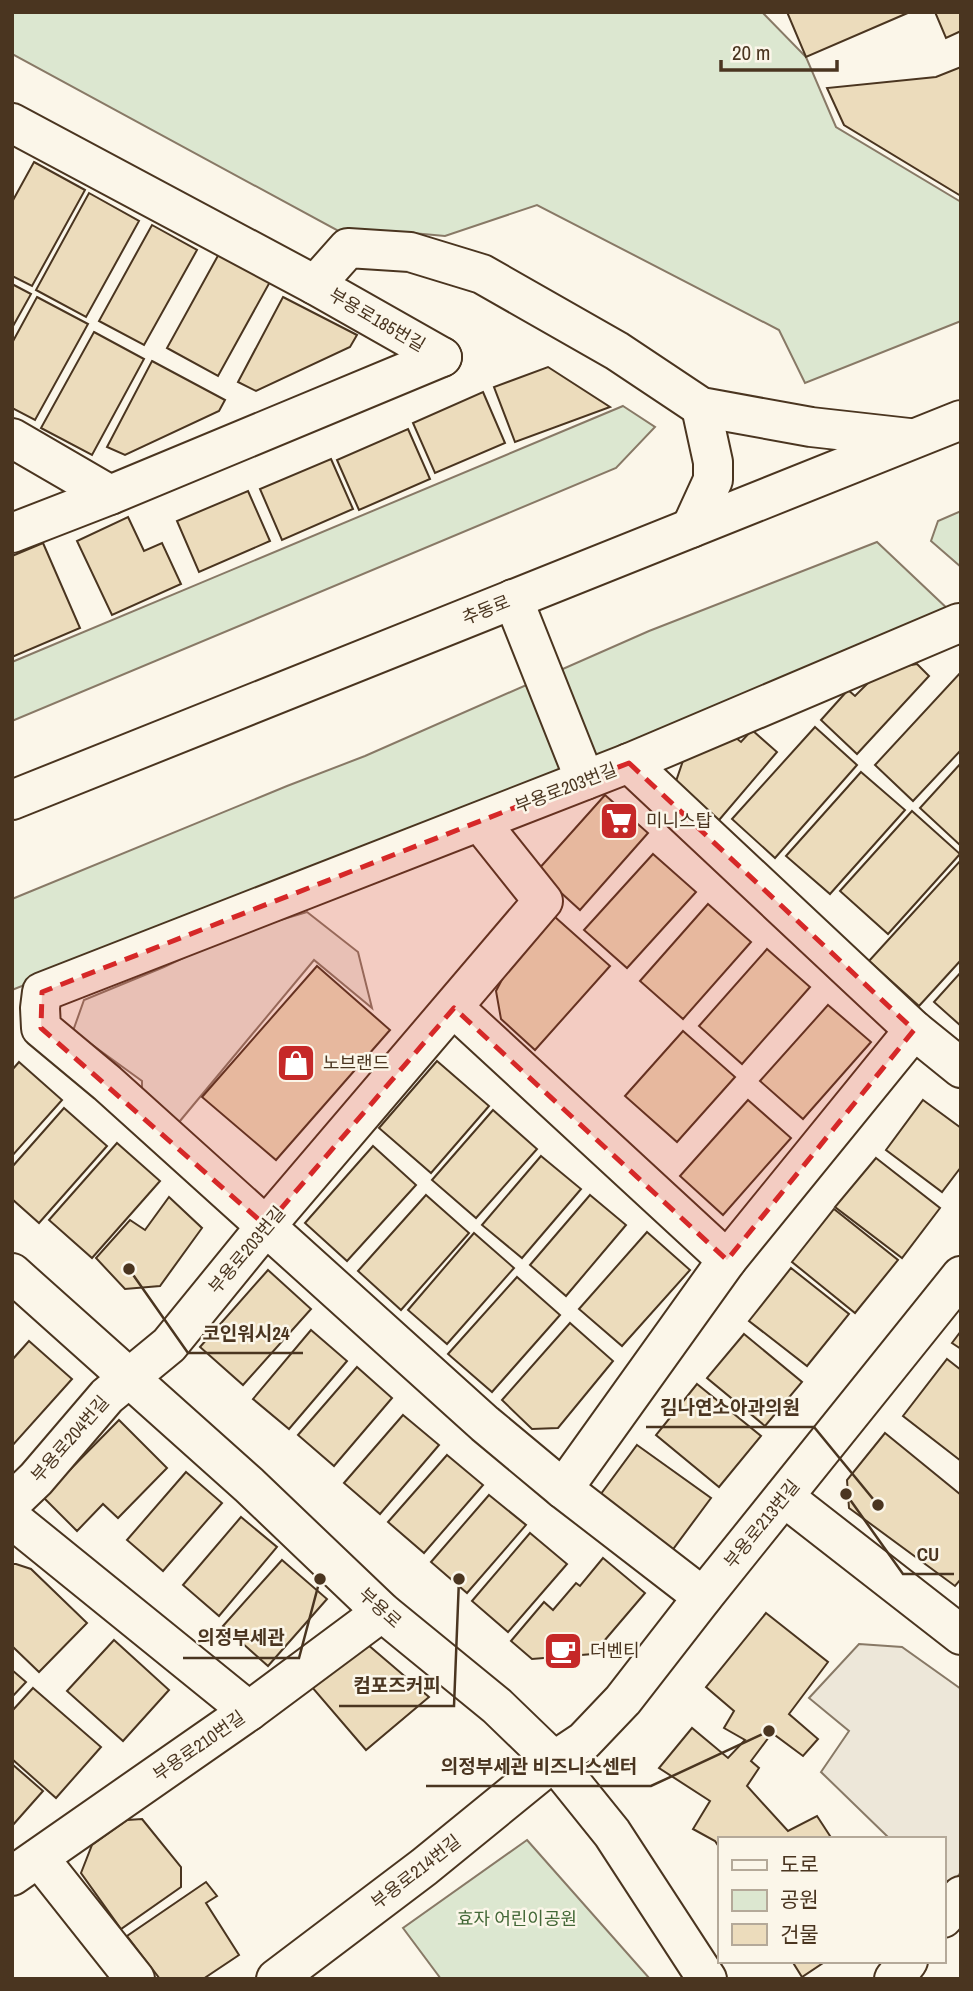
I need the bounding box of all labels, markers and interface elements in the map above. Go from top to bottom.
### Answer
scale bar [721,28,836,72]
text: 20 m [732,38,770,67]
street label: 부용로185번길 [324,282,430,357]
street label: 추동로 [458,589,514,630]
street label: 부용로203번길 [511,757,620,818]
supermarket icon: 미니스탑 [598,800,640,842]
place label: 미니스탑 [646,808,712,833]
shop icon: 노브랜드 [275,1042,317,1084]
place label: 노브랜드 [323,1050,389,1075]
street label: 부용로203번길 [203,1200,291,1299]
callout: 코인워시24 [188,1313,303,1353]
text: 코인워시24 [202,1320,290,1346]
callout: 김나연소아과의원 [646,1387,814,1427]
street label: 부용로204번길 [25,1390,114,1487]
text: 김나연소아과의원 [660,1394,800,1420]
street label: 부용로213번길 [718,1474,805,1573]
callout: CU [903,1534,954,1574]
text: CU [917,1541,939,1567]
street label: 부용로 [354,1582,407,1634]
callout: 의정부세관 [183,1618,299,1658]
text: 의정부세관 [197,1624,285,1650]
cafe icon: 더벤티 [542,1630,584,1672]
place label: 더벤티 [590,1638,640,1663]
callout: 컴포즈커피 [339,1666,454,1706]
text: 컴포즈커피 [353,1672,441,1698]
street label: 부용로210번길 [148,1705,250,1787]
callout: 의정부세관 비즈니스센터 [426,1746,651,1786]
text: 의정부세관 비즈니스센터 [441,1753,637,1779]
street label: 부용로214번길 [366,1829,466,1915]
legend [718,1837,945,1963]
text: 도로 [780,1850,819,1879]
text: 공원 [780,1885,819,1914]
park label: 효자 어린이공원 [457,1906,577,1931]
text: 건물 [780,1920,819,1949]

